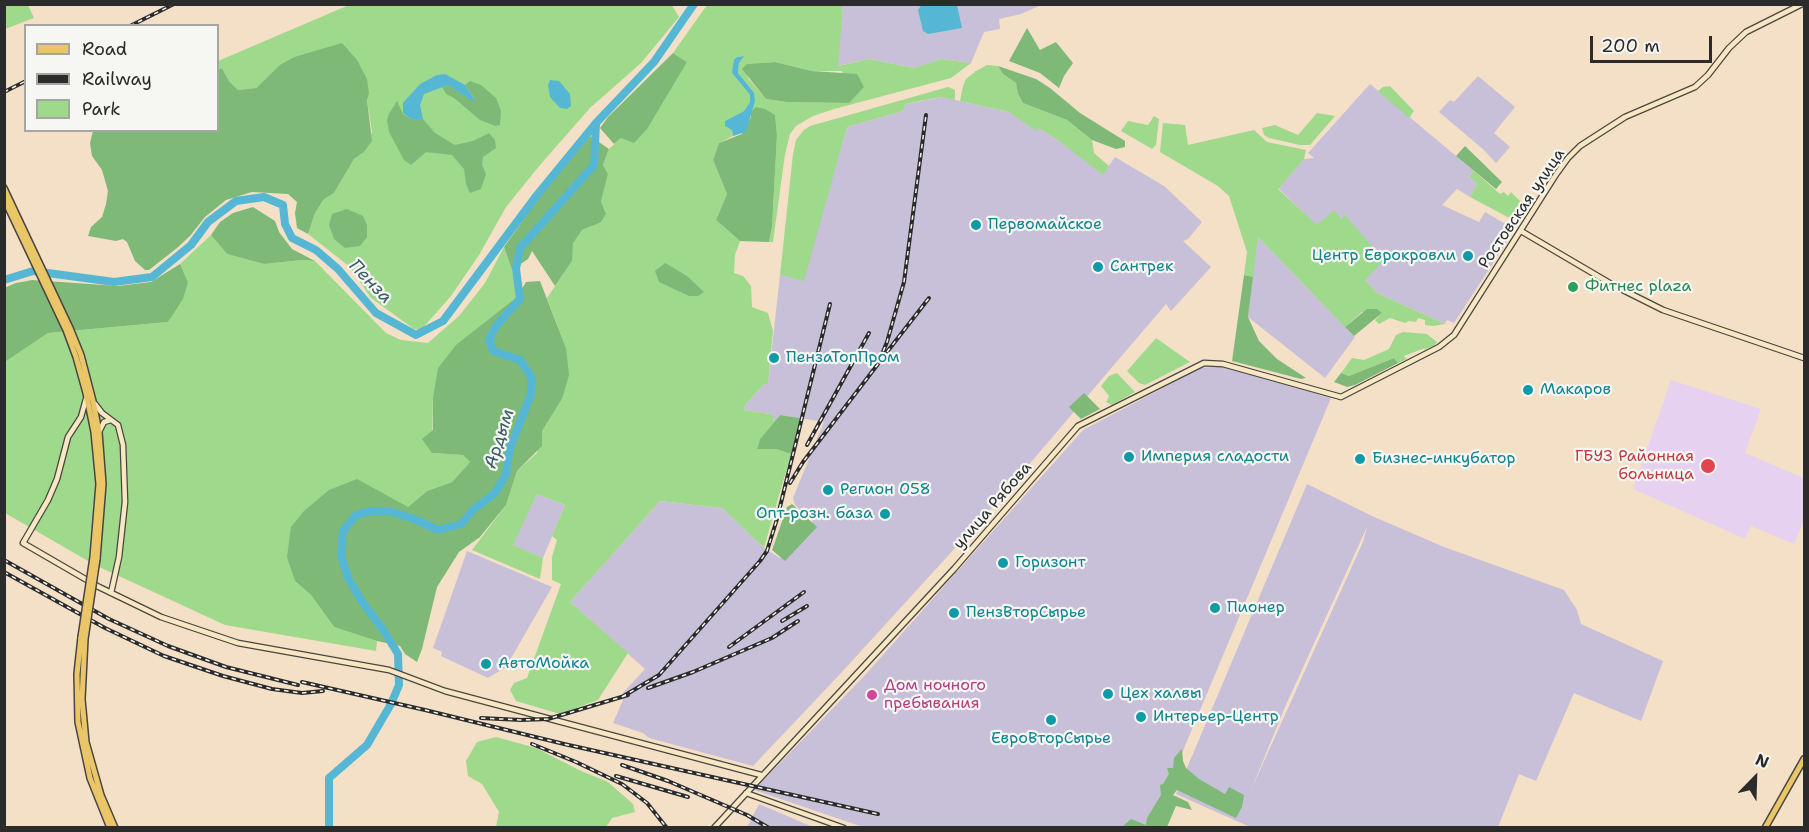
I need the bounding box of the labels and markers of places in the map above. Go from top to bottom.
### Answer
place label: Первомайское [988,215,1102,235]
marker: Первомайское [969,218,983,232]
place label: Центр Еврокровли [1312,246,1456,266]
marker: Центр Еврокровли [1461,249,1475,263]
place label: Сантрек [1110,257,1174,277]
marker: Сантрек [1091,260,1105,274]
place label: Фитнес plaza [1585,277,1691,297]
marker: Фитнес plaza [1566,280,1580,294]
place label: ПензаТопПром [786,348,900,368]
marker: ПензаТопПром [767,351,781,365]
place label: Макаров [1540,380,1611,400]
marker: Макаров [1521,383,1535,397]
place label: Империя сладости [1141,447,1289,467]
place label: ГБУЗ Районная больница [1575,447,1694,485]
place label: Бизнес-инкубатор [1372,449,1515,469]
marker: Империя сладости [1122,450,1136,464]
marker: Бизнес-инкубатор [1353,452,1367,466]
marker: ГБУЗ Районная больница [1699,457,1717,475]
place label: Регион 058 [840,480,931,500]
marker: Регион 058 [821,483,835,497]
place label: Опт-розн. база [756,504,873,524]
marker: Опт-розн. база [878,507,892,521]
place label: Горизонт [1015,553,1086,573]
marker: Горизонт [996,556,1010,570]
place label: Пионер [1227,598,1285,618]
marker: Пионер [1208,601,1222,615]
place label: ПензВторСырье [966,603,1086,623]
marker: ПензВторСырье [947,606,961,620]
place label: АвтоМойка [498,654,589,674]
marker: АвтоМойка [479,657,493,671]
place label: Дом ночного пребывания [884,676,986,714]
place label: Цех халвы [1120,684,1202,704]
marker: Цех халвы [1101,687,1115,701]
marker: Дом ночного пребывания [865,688,879,702]
place label: Интерьер-Центр [1153,707,1279,727]
marker: Интерьер-Центр [1134,710,1148,724]
marker: ЕвроВторСырье [1044,713,1058,727]
place label: ЕвроВторСырье [991,729,1111,749]

